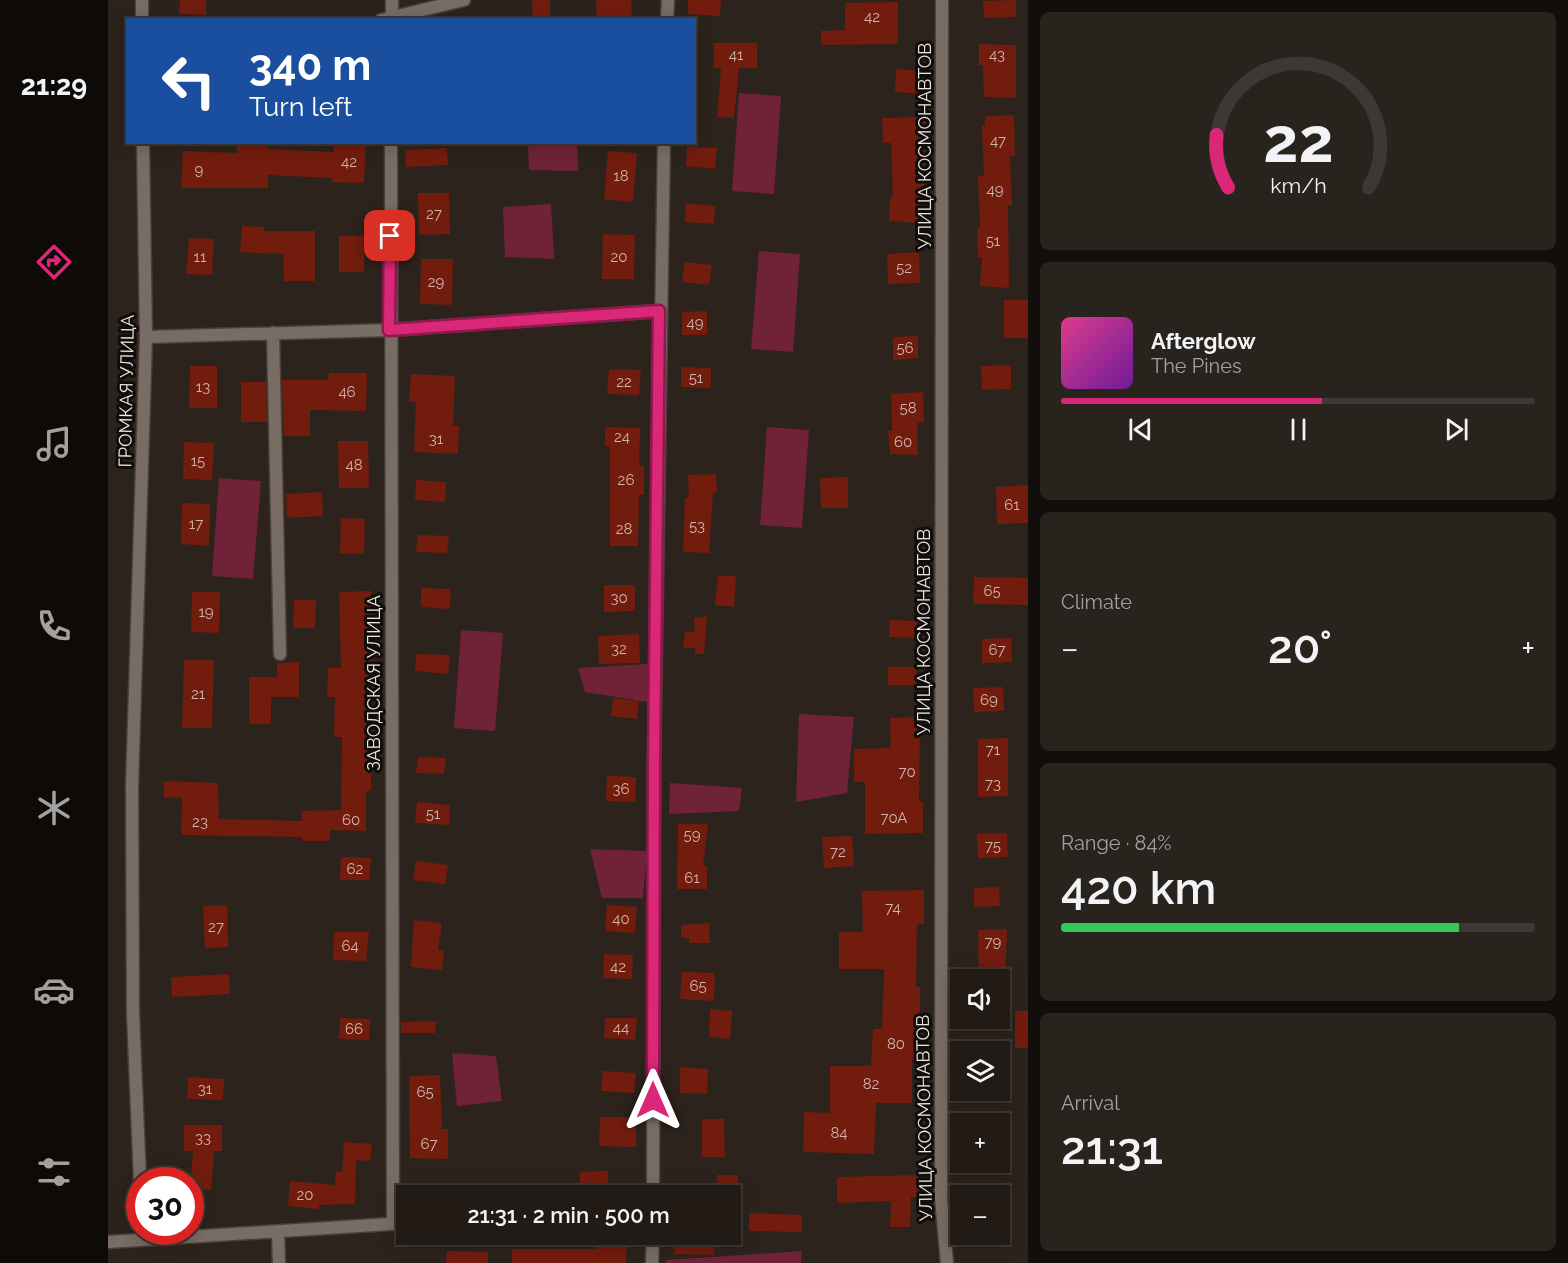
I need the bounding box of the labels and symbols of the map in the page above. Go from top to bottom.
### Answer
house number: 42 [864,8,880,26]
street label: УЛИЦА КОСМОНАВТОВ [914,43,935,249]
house number: 41 [729,46,744,64]
house number: 43 [989,46,1005,64]
house number: 47 [990,132,1006,150]
house number: 42 [341,153,357,171]
house number: 9 [195,161,204,179]
house number: 18 [613,167,629,185]
house number: 49 [987,181,1004,199]
house number: 27 [426,205,442,223]
pin [364,210,415,261]
house number: 51 [986,232,1001,250]
house number: 11 [194,248,207,266]
house number: 20 [611,248,628,266]
house number: 52 [896,259,912,277]
house number: 29 [428,273,445,291]
house number: 49 [687,314,704,332]
street label: ГРОМКАЯ УЛИЦА [114,315,138,467]
house number: 56 [896,339,914,357]
house number: 51 [689,369,704,387]
house number: 22 [616,373,632,391]
house number: 13 [196,378,210,396]
house number: 46 [338,383,356,401]
house number: 58 [899,399,917,417]
house number: 24 [614,428,630,446]
house number: 31 [429,430,444,448]
house number: 60 [894,433,912,451]
house number: 15 [191,452,205,470]
house number: 48 [345,456,363,474]
house number: 26 [618,471,634,489]
house number: 61 [1004,496,1020,514]
house number: 17 [189,515,203,533]
house number: 53 [689,517,705,535]
house number: 28 [616,520,632,538]
street label: УЛИЦА КОСМОНАВТОВ [913,529,934,735]
house number: 65 [983,582,1001,600]
house number: 30 [610,589,628,607]
street label: ЗАВОДСКАЯ УЛИЦА [363,595,384,771]
house number: 19 [198,603,214,621]
house number: 32 [611,640,627,658]
house number: 67 [988,641,1006,659]
house number: 21 [191,685,206,703]
house number: 69 [980,691,998,709]
house number: 71 [986,741,1001,759]
house number: 70 [898,763,916,781]
house number: 73 [985,775,1001,793]
house number: 36 [612,780,630,798]
house number: 51 [426,805,441,823]
house number: 70А [880,809,908,827]
house number: 60 [342,811,360,829]
house number: 23 [192,813,208,831]
house number: 59 [684,826,701,844]
house number: 75 [985,837,1001,855]
house number: 72 [830,843,846,861]
house number: 62 [347,860,364,878]
house number: 61 [684,869,700,887]
house number: 74 [885,899,901,917]
house number: 40 [612,910,630,928]
house number: 27 [208,918,224,936]
house number: 79 [985,933,1002,951]
house number: 64 [341,937,359,955]
house number: 42 [610,958,626,976]
house number: 65 [689,977,707,995]
street label: УЛИЦА КОСМОНАВТОВ [912,1015,936,1221]
house number: 44 [613,1019,629,1037]
house number: 66 [345,1020,363,1038]
house number: 80 [887,1035,905,1053]
position arrow [621,1068,685,1132]
house number: 82 [863,1075,880,1093]
house number: 31 [198,1080,213,1098]
house number: 65 [416,1083,434,1101]
house number: 84 [830,1124,848,1142]
house number: 33 [195,1129,211,1147]
house number: 67 [420,1135,438,1153]
speed limit sign: 30 [126,1167,204,1245]
house number: 20 [297,1186,314,1204]

